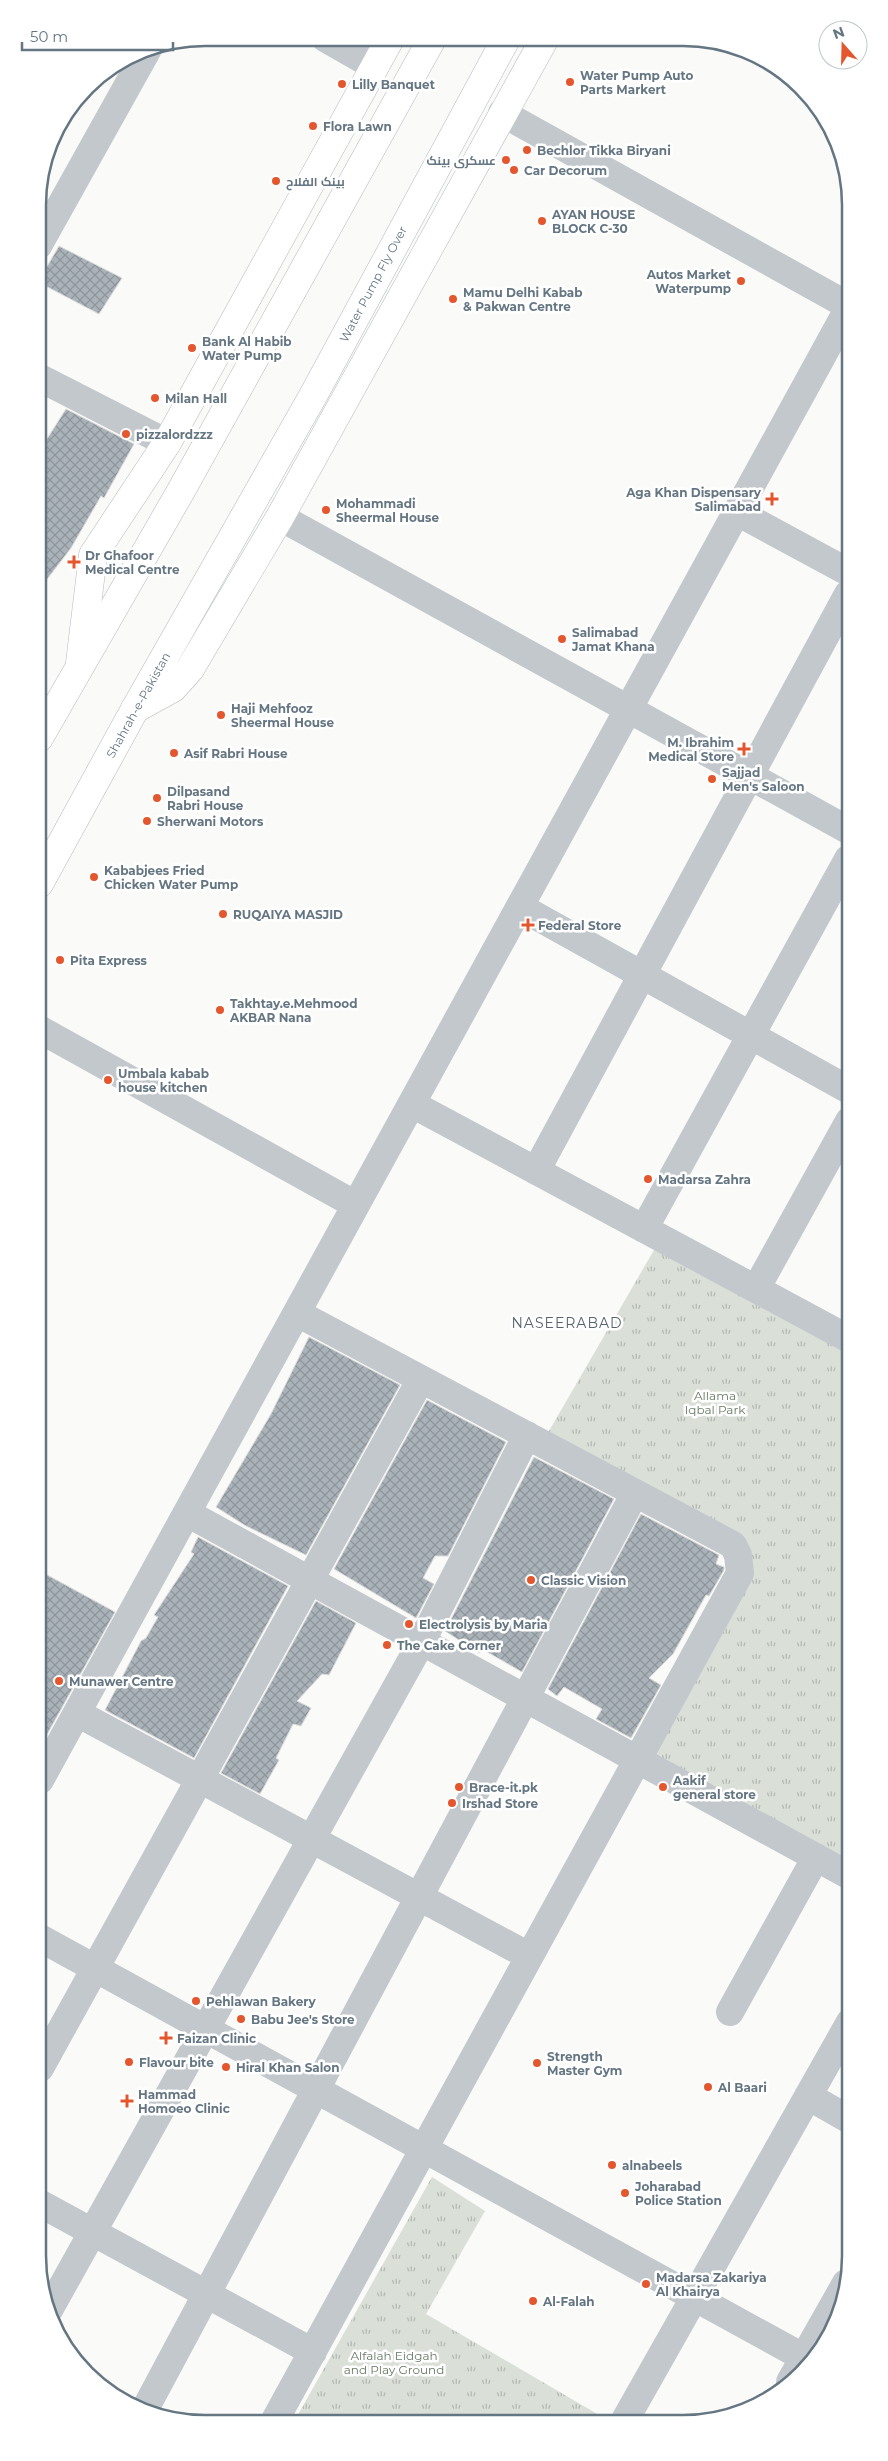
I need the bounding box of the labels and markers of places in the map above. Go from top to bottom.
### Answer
place label: Water Pump Auto Parts Markert [580,68,693,97]
marker: Water Pump Auto Parts Markert [564,76,576,88]
place label: Lilly Banquet [352,77,436,92]
marker: Lilly Banquet [336,78,348,90]
place label: Flora Lawn [323,119,392,134]
marker: Flora Lawn [307,120,319,132]
place label: Bechlor Tikka Biryani [537,143,671,158]
marker: Bechlor Tikka Biryani [521,144,533,156]
place label: عسکری بینک [427,153,496,169]
marker: عسکری بینک [500,154,512,166]
place label: Car Decorum [524,163,607,178]
marker: Car Decorum [508,164,520,176]
place label: بینک الفلاح [286,174,345,191]
marker: بینک الفلاح [270,175,282,187]
place label: AYAN HOUSE BLOCK C-30 [551,207,635,236]
marker: AYAN HOUSE BLOCK C-30 [536,215,548,227]
place label: Autos Market Waterpump [646,267,732,296]
marker: Autos Market Waterpump [735,275,747,287]
place label: Mamu Delhi Kabab & Pakwan Centre [463,285,583,314]
marker: Mamu Delhi Kabab & Pakwan Centre [447,293,459,305]
place label: Bank Al Habib Water Pump [202,334,292,363]
marker: Bank Al Habib Water Pump [186,342,198,354]
place label: Milan Hall [165,391,227,406]
marker: Milan Hall [149,392,161,404]
place label: pizzalordzzz [136,427,213,442]
marker: pizzalordzzz [120,428,132,440]
place label: Aga Khan Dispensary Salimabad [625,485,762,514]
marker: Aga Khan Dispensary Salimabad [765,492,779,506]
place label: Mohammadi Sheermal House [336,496,439,525]
marker: Mohammadi Sheermal House [320,504,332,516]
place label: Dr Ghafoor Medical Centre [85,548,180,577]
marker: Dr Ghafoor Medical Centre [67,555,81,569]
place label: Salimabad Jamat Khana [571,625,655,654]
marker: Salimabad Jamat Khana [556,633,568,645]
place label: Haji Mehfooz Sheermal House [231,701,334,730]
marker: Haji Mehfooz Sheermal House [215,709,227,721]
place label: M. Ibrahim Medical Store [648,735,734,764]
marker: M. Ibrahim Medical Store [738,743,750,755]
place label: Asif Rabri House [183,746,288,761]
marker: Asif Rabri House [168,747,180,759]
place label: Sajjad Men's Saloon [722,765,805,794]
marker: Sajjad Men's Saloon [706,773,718,785]
place label: Dilpasand Rabri House [167,784,244,813]
marker: Dilpasand Rabri House [151,792,163,804]
place label: Sherwani Motors [157,814,264,829]
marker: Sherwani Motors [141,815,153,827]
place label: Kababjees Fried Chicken Water Pump [104,863,238,892]
marker: Kababjees Fried Chicken Water Pump [88,871,100,883]
place label: RUQAIYA MASJID [233,907,343,922]
marker: RUQAIYA MASJID [217,908,229,920]
place label: Federal Store [538,918,622,933]
marker: Federal Store [522,919,534,931]
place label: Pita Express [70,953,148,968]
marker: Pita Express [54,954,66,966]
place label: Takhtay.e.Mehmood AKBAR Nana [229,996,358,1025]
marker: Takhtay.e.Mehmood AKBAR Nana [214,1004,226,1016]
place label: Umbala kabab house kitchen [118,1066,209,1095]
marker: Umbala kabab house kitchen [102,1074,114,1086]
place label: Madarsa Zahra [658,1172,751,1187]
marker: Madarsa Zahra [642,1173,654,1185]
place label: Classic Vision [541,1573,626,1588]
marker: Classic Vision [525,1574,537,1586]
place label: Electrolysis by Maria [419,1617,548,1632]
marker: Electrolysis by Maria [403,1618,415,1630]
place label: The Cake Corner [397,1638,501,1653]
marker: The Cake Corner [381,1639,393,1651]
place label: Munawer Centre [69,1674,174,1689]
marker: Munawer Centre [53,1675,65,1687]
place label: Aakif general store [672,1773,756,1802]
place label: Brace-it.pk [469,1780,538,1795]
marker: Brace-it.pk [453,1781,465,1793]
marker: Aakif general store [657,1781,669,1793]
place label: Irshad Store [462,1796,539,1811]
marker: Irshad Store [446,1797,458,1809]
place label: Pehlawan Bakery [206,1994,316,2009]
marker: Pehlawan Bakery [190,1995,202,2007]
place label: Babu Jee's Store [251,2012,355,2027]
marker: Babu Jee's Store [235,2013,247,2025]
marker: Faizan Clinic [159,2031,173,2045]
place label: Faizan Clinic [177,2031,256,2046]
place label: Strength Master Gym [547,2049,622,2078]
place label: Flavour bite [139,2055,214,2070]
marker: Flavour bite [123,2056,135,2068]
marker: Strength Master Gym [531,2057,543,2069]
place label: Hiral Khan Salon [236,2060,340,2075]
marker: Hiral Khan Salon [220,2061,232,2073]
place label: Al Baari [717,2080,767,2095]
marker: Al Baari [702,2081,714,2093]
place label: Hammad Homoeo Clinic [138,2087,230,2116]
marker: Hammad Homoeo Clinic [120,2094,134,2108]
place label: alnabeels [622,2158,683,2173]
marker: alnabeels [606,2159,618,2171]
place label: Joharabad Police Station [634,2179,722,2208]
marker: Joharabad Police Station [619,2187,631,2199]
place label: Madarsa Zakariya Al Khairya [655,2270,767,2299]
marker: Madarsa Zakariya Al Khairya [640,2278,652,2290]
place label: Al-Falah [542,2294,595,2309]
marker: Al-Falah [527,2295,539,2307]

